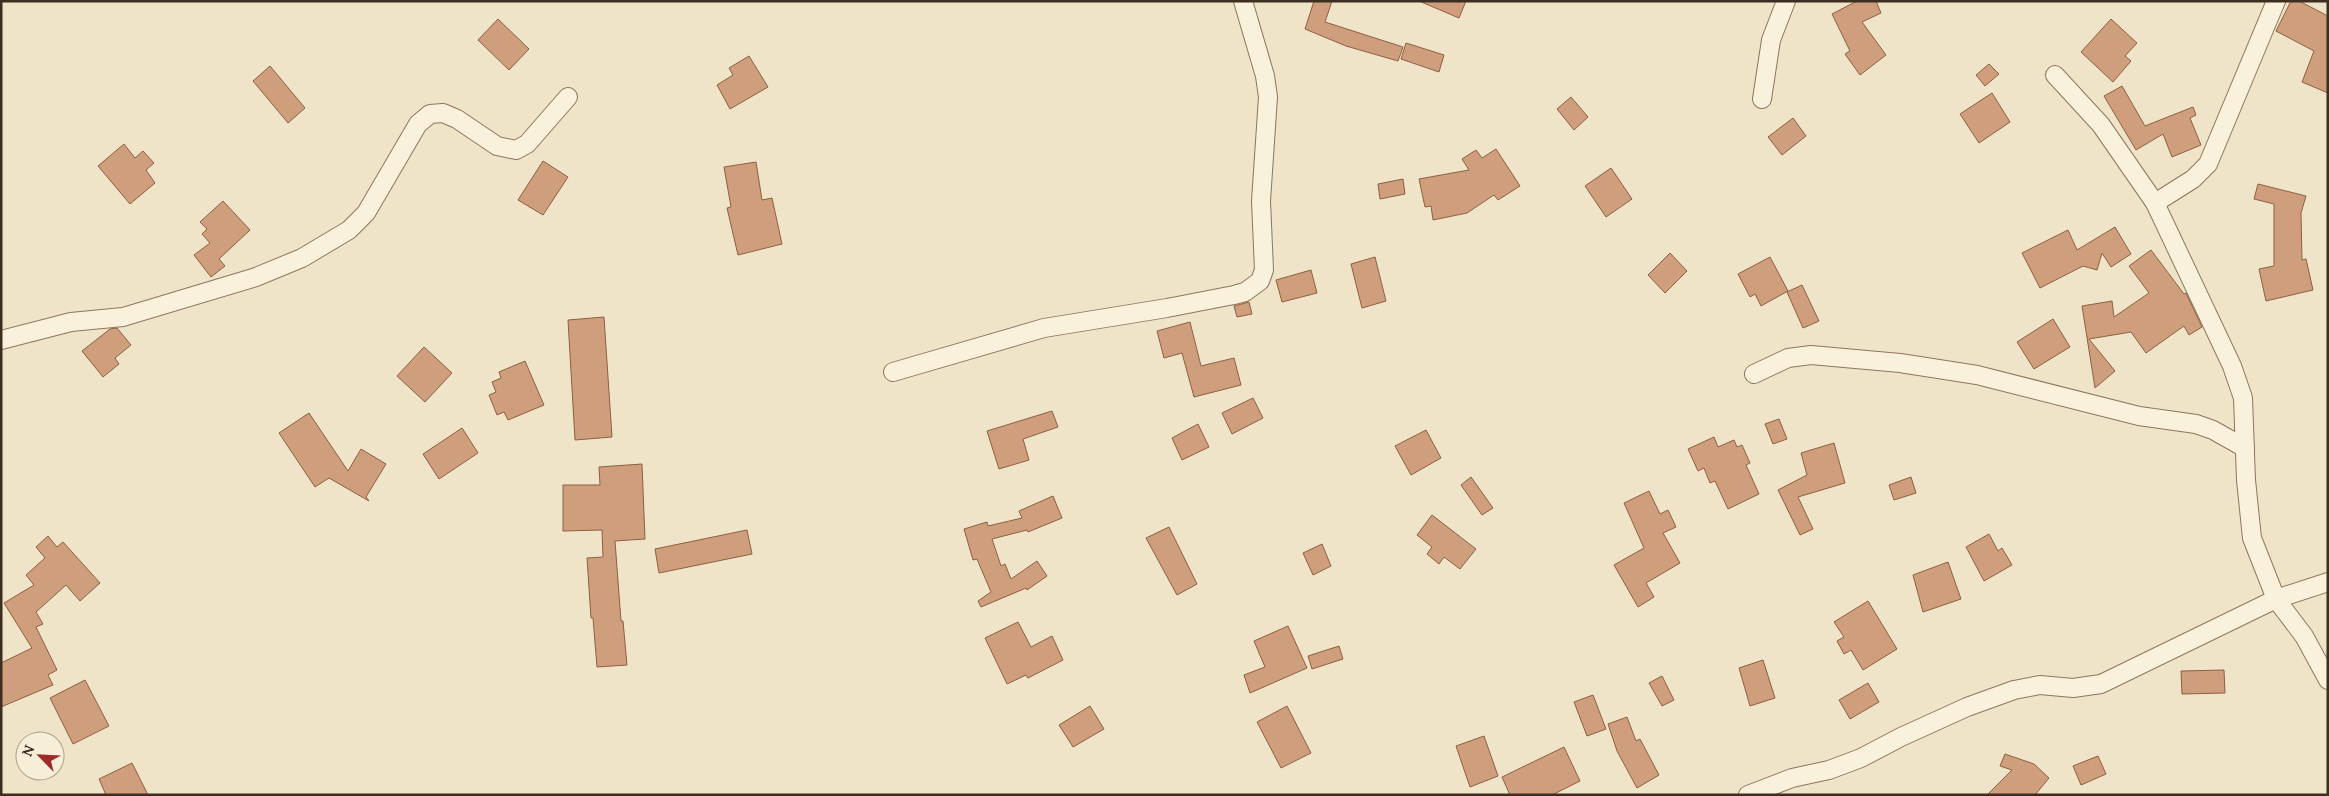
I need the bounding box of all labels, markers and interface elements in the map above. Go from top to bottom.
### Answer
north arrow [15,731,65,781]
text: N [18,742,39,759]

